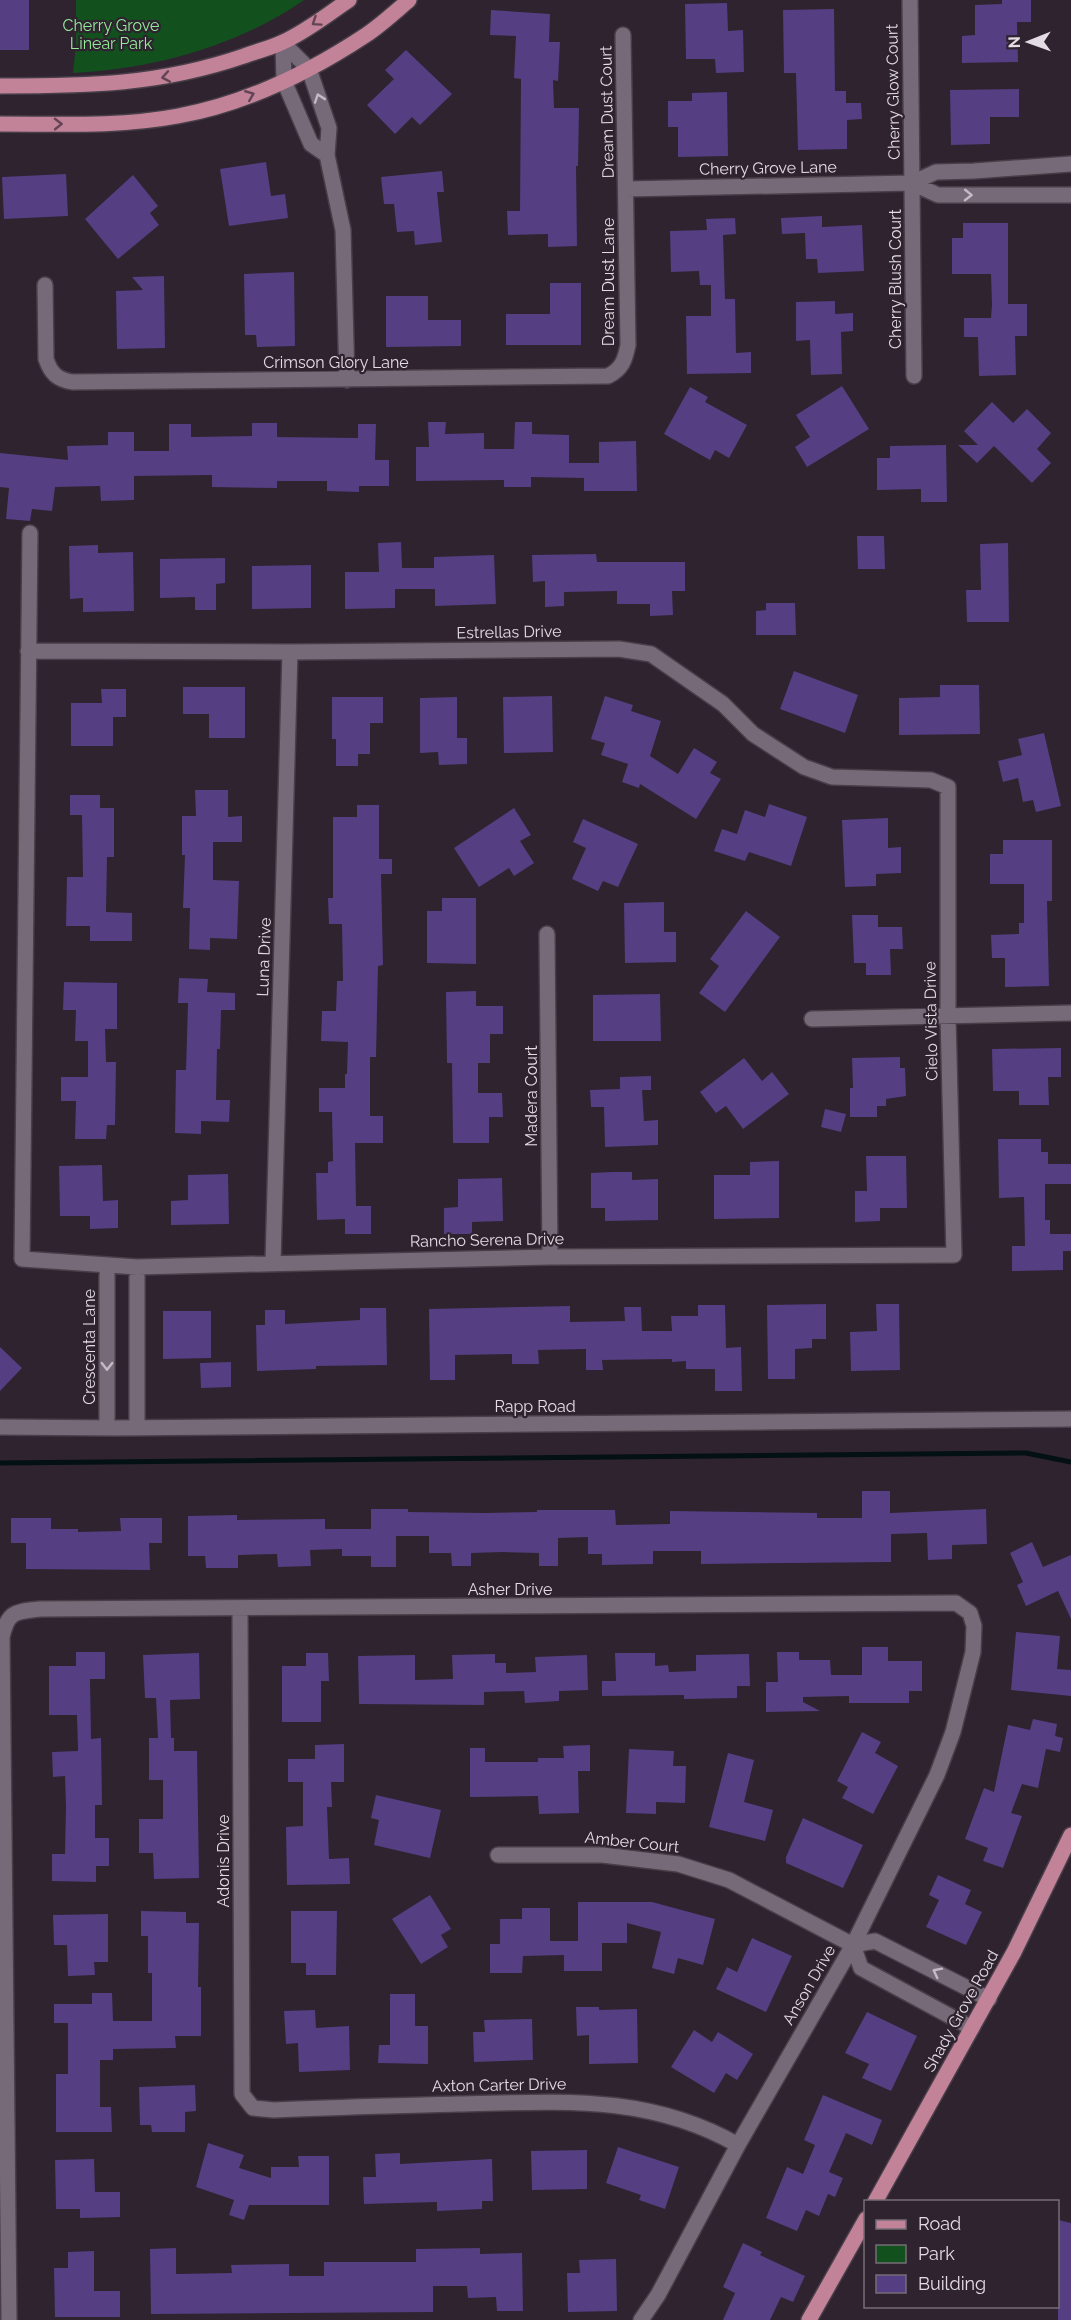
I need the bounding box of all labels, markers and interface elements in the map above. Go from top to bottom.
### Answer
north arrow [999,12,1059,72]
one-way arrow [312,15,323,26]
park label: Cherry Grove Linear Park [63,16,159,53]
street label: Cherry Glow Court [882,23,904,160]
text: N [1005,36,1024,49]
street label: Dream Dust Court [596,45,618,179]
one-way arrow [161,70,171,83]
one-way arrow [243,90,254,102]
one-way arrow [314,93,327,104]
one-way arrow [54,118,63,130]
street label: Cherry Grove Lane [699,157,837,179]
one-way arrow [964,189,973,201]
street label: Cherry Blush Court [886,208,905,349]
street label: Dream Dust Lane [599,218,618,346]
street label: Crimson Glory Lane [263,353,409,372]
street label: Estrellas Drive [456,622,562,642]
street label: Luna Drive [253,917,275,997]
street label: Cielo Vista Drive [920,961,942,1081]
street label: Madera Court [522,1045,541,1147]
street label: Rancho Serena Drive [410,1229,564,1251]
street label: Crescenta Lane [80,1289,99,1405]
one-way arrow [101,1361,113,1370]
street label: Rapp Road [494,1397,576,1416]
street label: Asher Drive [468,1580,552,1599]
street label: Adonis Drive [214,1815,233,1907]
street label: Amber Court [584,1828,681,1856]
street label: Anson Drive [779,1942,839,2028]
street label: Shady Grove Road [920,1947,1002,2075]
one-way arrow [932,1968,943,1979]
street label: Axton Carter Drive [432,2074,566,2096]
legend [864,2200,1059,2308]
text: Road [918,2213,961,2234]
text: Park [918,2243,955,2264]
text: Building [918,2273,986,2294]

